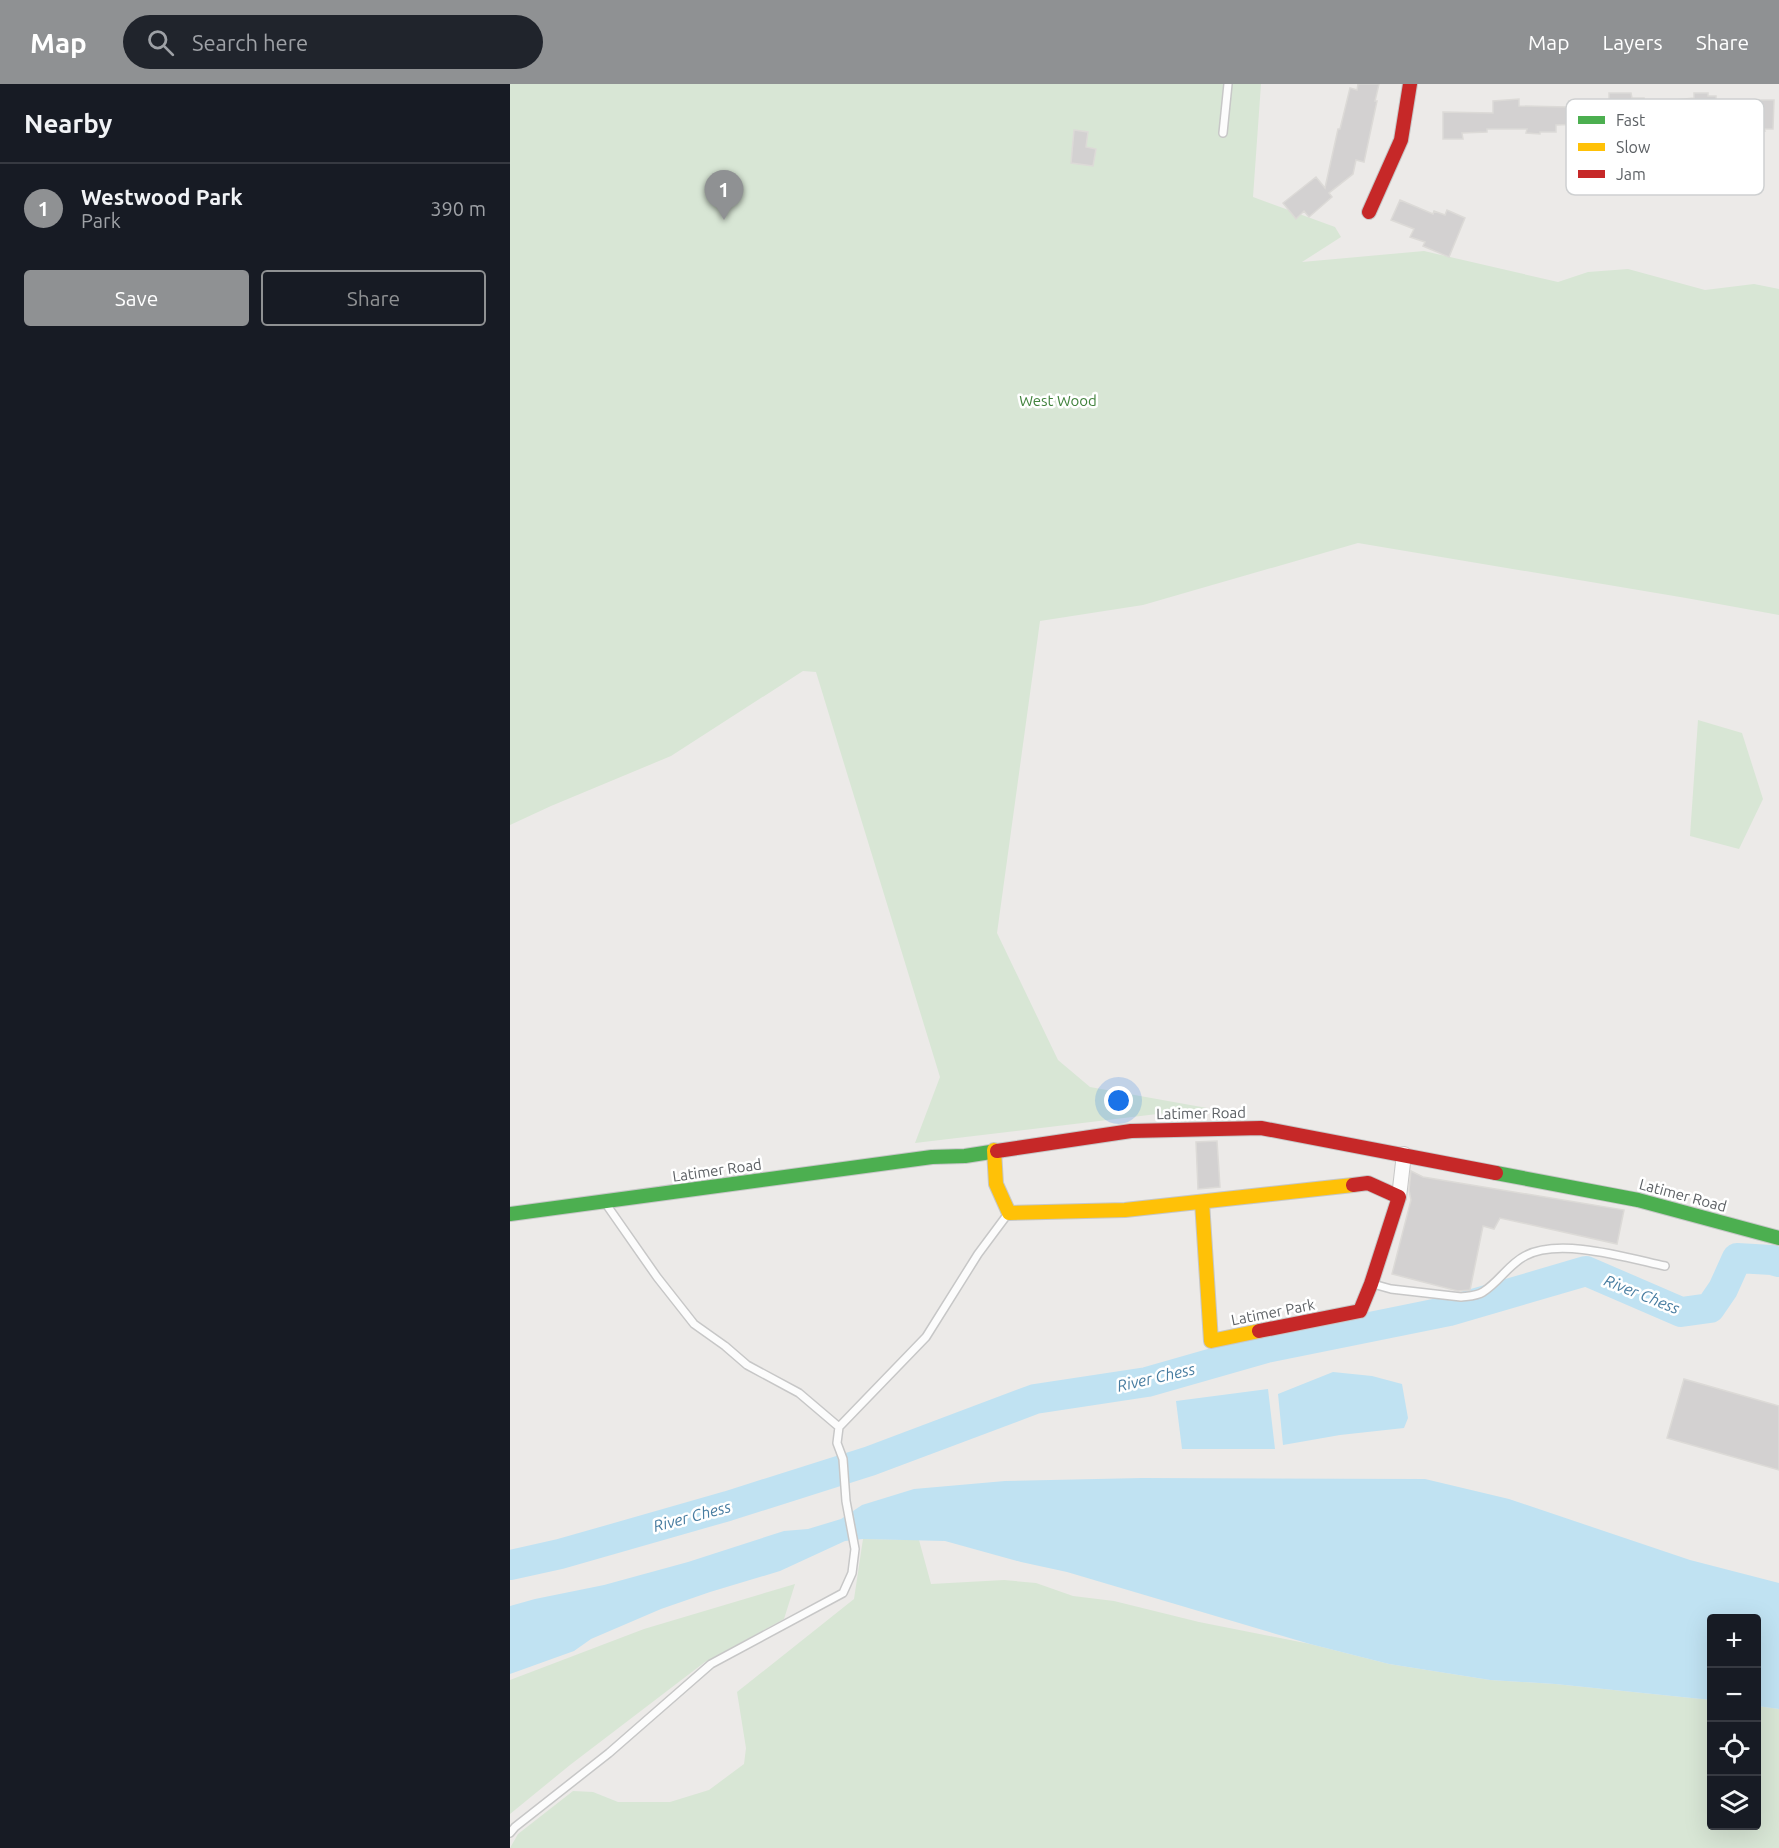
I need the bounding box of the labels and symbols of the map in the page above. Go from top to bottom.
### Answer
legend [1566,99,1764,195]
text: Fast [1616,111,1646,129]
text: Slow [1616,138,1651,156]
text: Jam [1616,165,1646,183]
pin: 1 [704,170,744,220]
park label: West Wood [1019,392,1097,409]
your location [1104,1086,1133,1115]
street label: Latimer Road [1156,1104,1246,1122]
street label: Latimer Road [671,1155,763,1185]
street label: Latimer Road [1637,1175,1729,1215]
water label: River Chess [1602,1271,1683,1317]
street label: Latimer Park [1230,1295,1317,1328]
water label: River Chess [1115,1359,1197,1395]
water label: River Chess [651,1497,733,1535]

